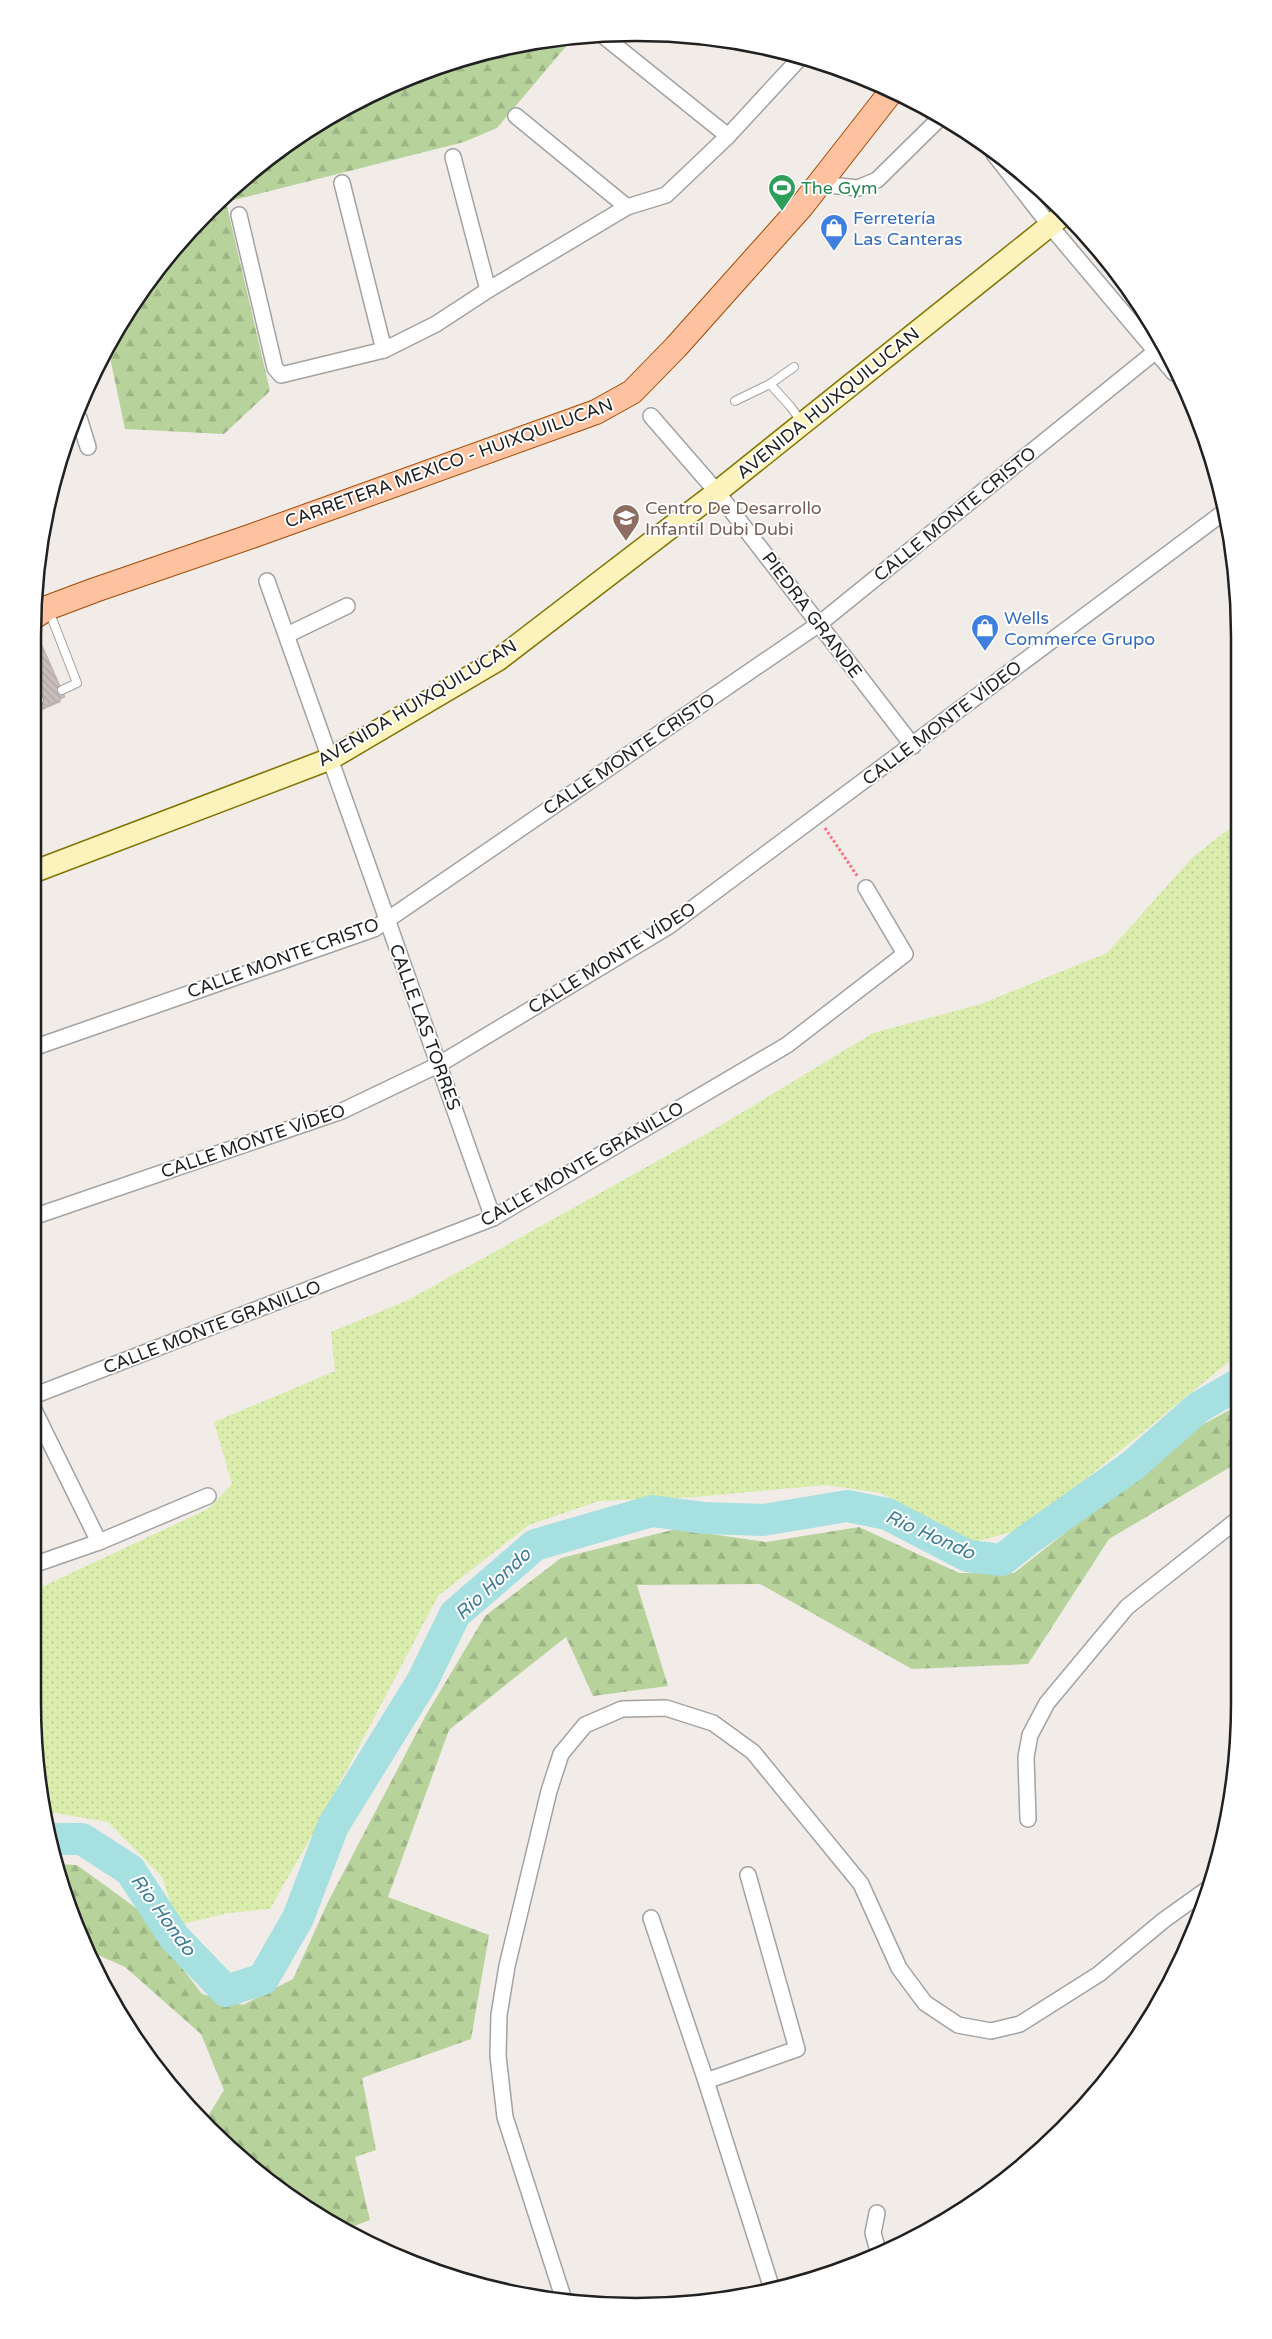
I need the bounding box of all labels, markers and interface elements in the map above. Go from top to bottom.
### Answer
sports icon: The Gym [767,173,797,212]
place label: The Gym [801,177,878,199]
place label: Ferretería Las Canteras [853,207,963,250]
shop icon: Ferretería Las Canteras [819,213,849,252]
street label: AVENIDA HUIXQUILUCAN [732,322,924,484]
street label: CARRETERA MEXICO - HUIXQUILUCAN [282,393,616,533]
street label: CALLE MONTE CRISTO [869,442,1041,586]
place label: Centro De Desarrollo Infantil Dubi Dubi [645,497,822,540]
school or university icon: Centro De Desarrollo Infantil Dubi Dubi [611,503,641,542]
street label: PIEDRA GRANDE [757,547,867,683]
place label: Wells Commerce Grupo [1004,607,1155,650]
shop icon: Wells Commerce Grupo [970,613,1000,652]
street label: AVENIDA HUIXQUILUCAN [313,635,521,771]
street label: CALLE MONTE VÍDEO [858,656,1026,790]
street label: CALLE MONTE CRISTO [539,688,719,820]
street label: CALLE MONTE VÍDEO [524,897,700,1019]
street label: CALLE MONTE CRISTO [184,913,382,1003]
street label: CALLE LAS TORRES [385,941,465,1113]
street label: CALLE MONTE GRANILLO [476,1097,688,1231]
street label: CALLE MONTE VÍDEO [158,1099,348,1183]
street label: CALLE MONTE GRANILLO [100,1275,324,1379]
water label: Rio Hondo [882,1506,979,1565]
water label: Rio Hondo [451,1542,536,1625]
water label: Rio Hondo [126,1870,201,1961]

